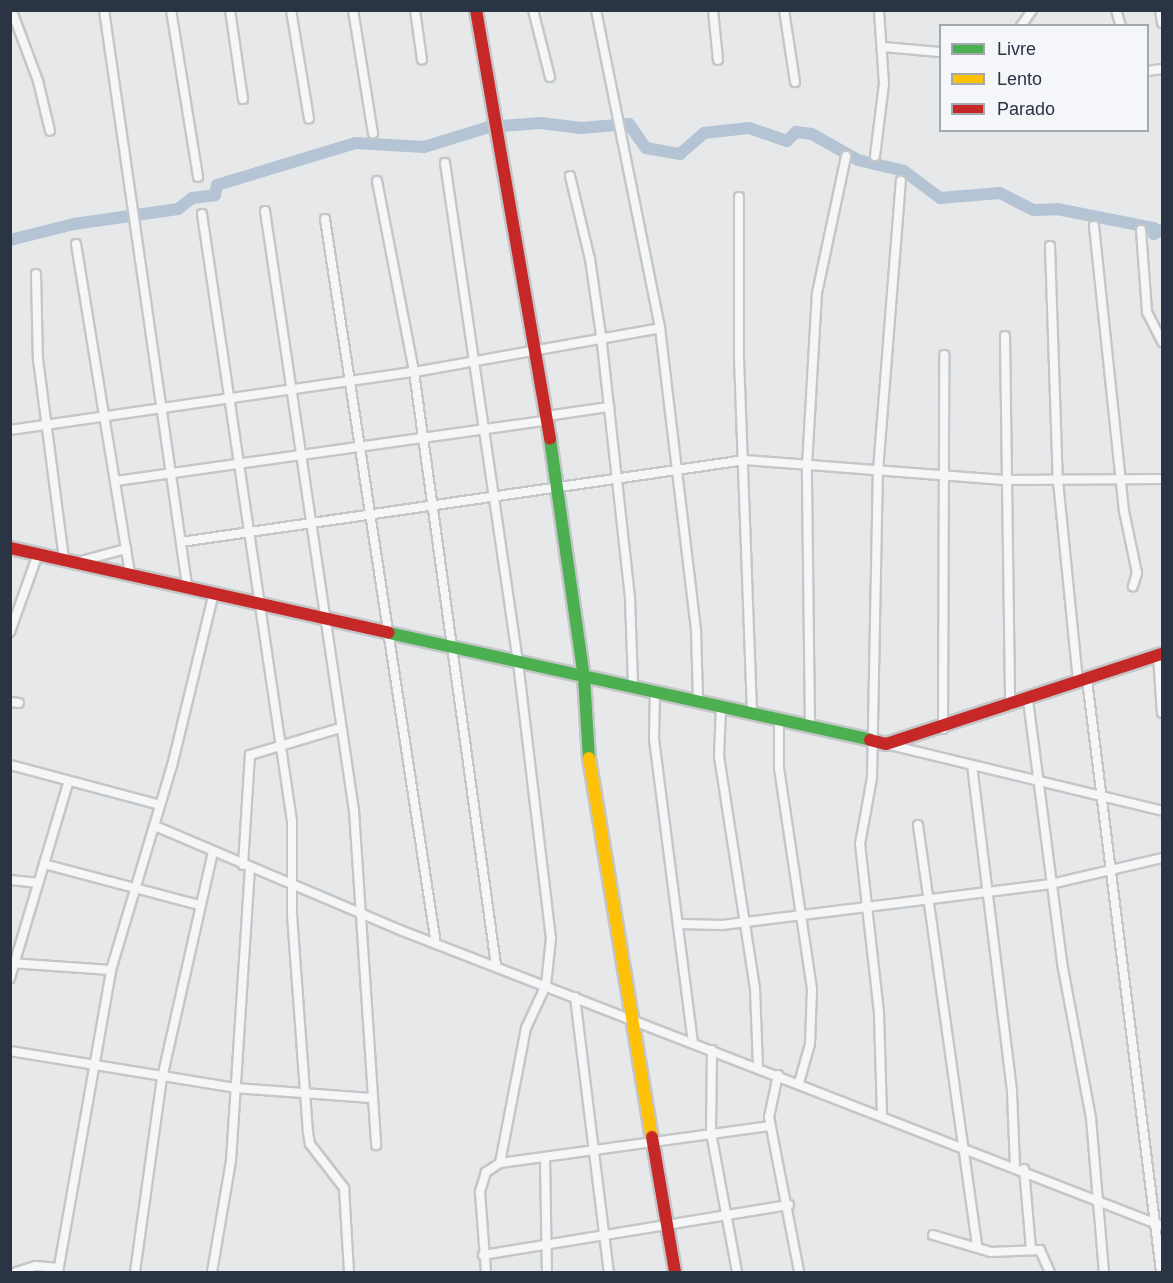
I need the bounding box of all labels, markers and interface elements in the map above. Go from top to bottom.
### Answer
legend [939,24,1149,132]
text: Livre [997,39,1036,59]
text: Lento [997,69,1042,89]
text: Parado [997,99,1055,119]

